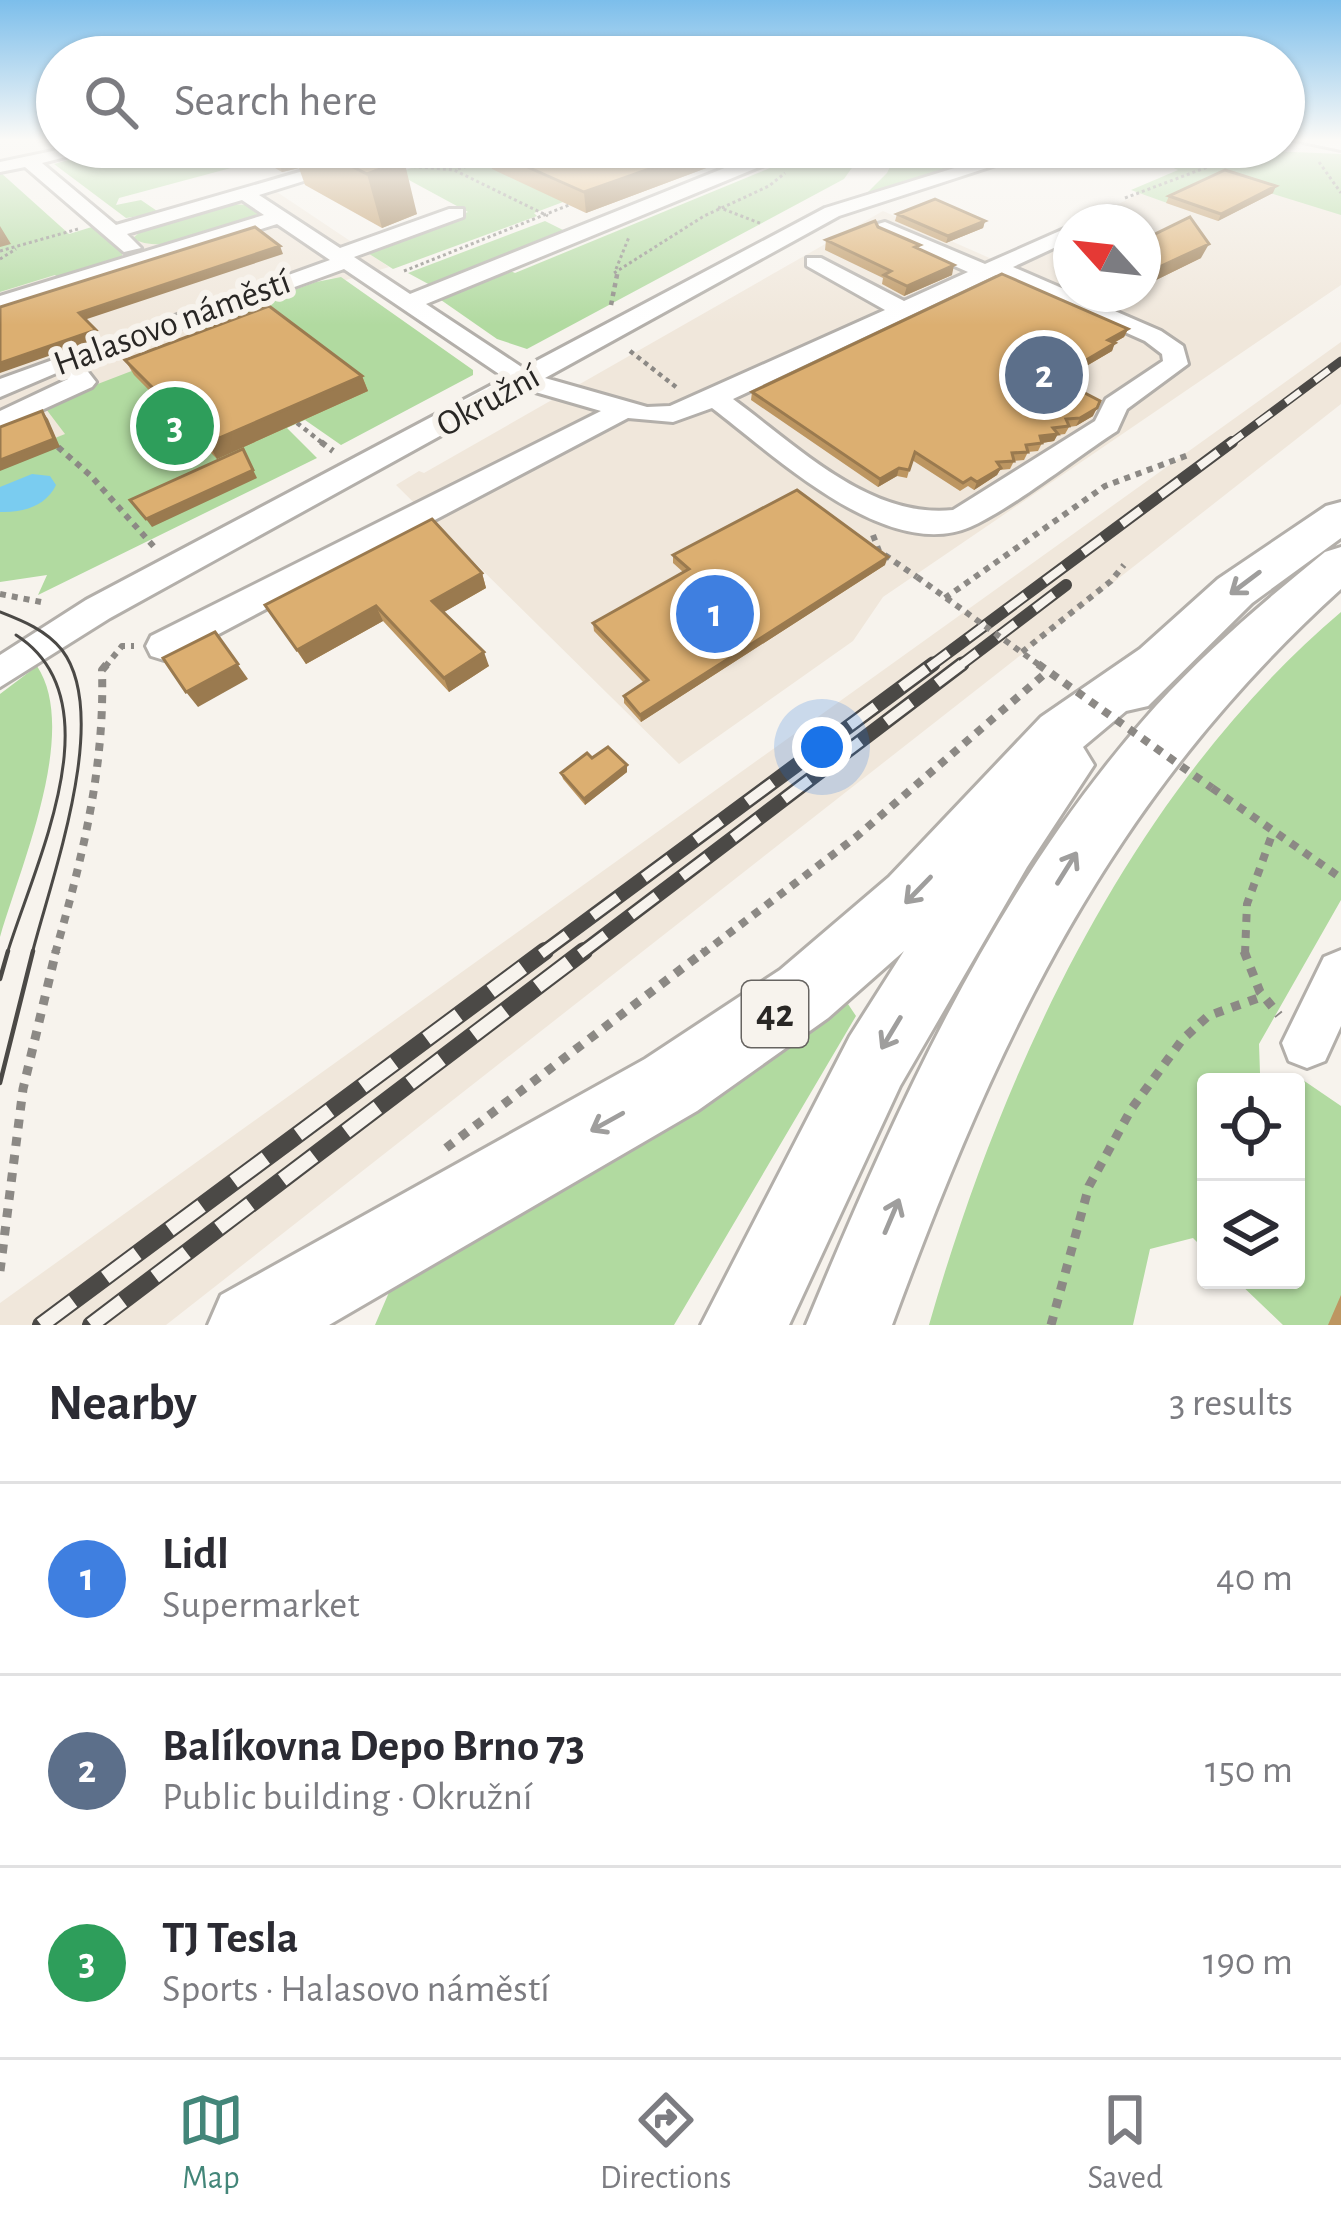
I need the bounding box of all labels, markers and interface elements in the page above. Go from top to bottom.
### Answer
search box [36,36,1305,168]
icon: search [78,69,144,135]
text: Search here [174,79,377,124]
north arrow [1053,204,1161,312]
street label: Halasovo náměstí [49,263,295,382]
pin: 2 [1005,330,1083,420]
street label: Okružní [431,358,546,444]
pin: 3 [136,381,214,471]
pin: 1 [676,569,754,659]
one-way arrow [1230,569,1262,596]
your location [792,717,852,777]
one-way arrow [1054,852,1079,886]
one-way arrow [905,875,933,904]
road number: 42 [742,981,808,1047]
one-way arrow [879,1015,903,1049]
map controls [1197,1073,1305,1289]
button: locate [1197,1073,1305,1181]
one-way arrow [590,1111,625,1134]
button: layers [1197,1181,1305,1289]
one-way arrow [883,1199,904,1236]
text: Nearby [48,1378,197,1429]
text: 3 results [1169,1384,1293,1423]
text: Lidl [162,1532,229,1577]
text: 1 [80,1559,94,1598]
text: 40 m [1216,1559,1293,1598]
text: Supermarket [162,1586,360,1625]
text: Balíkovna Depo Brno 73 [162,1724,585,1769]
text: 2 [78,1751,96,1790]
text: 150 m [1205,1751,1293,1790]
text: Public building · Okružní [162,1778,532,1817]
text: TJ Tesla [162,1916,299,1961]
text: 3 [79,1943,95,1982]
text: 190 m [1203,1943,1293,1982]
text: Sports · Halasovo náměstí [162,1970,550,2009]
tab: Map [178,2087,244,2199]
tab: Directions [600,2087,731,2199]
tab: Saved [1087,2087,1163,2199]

